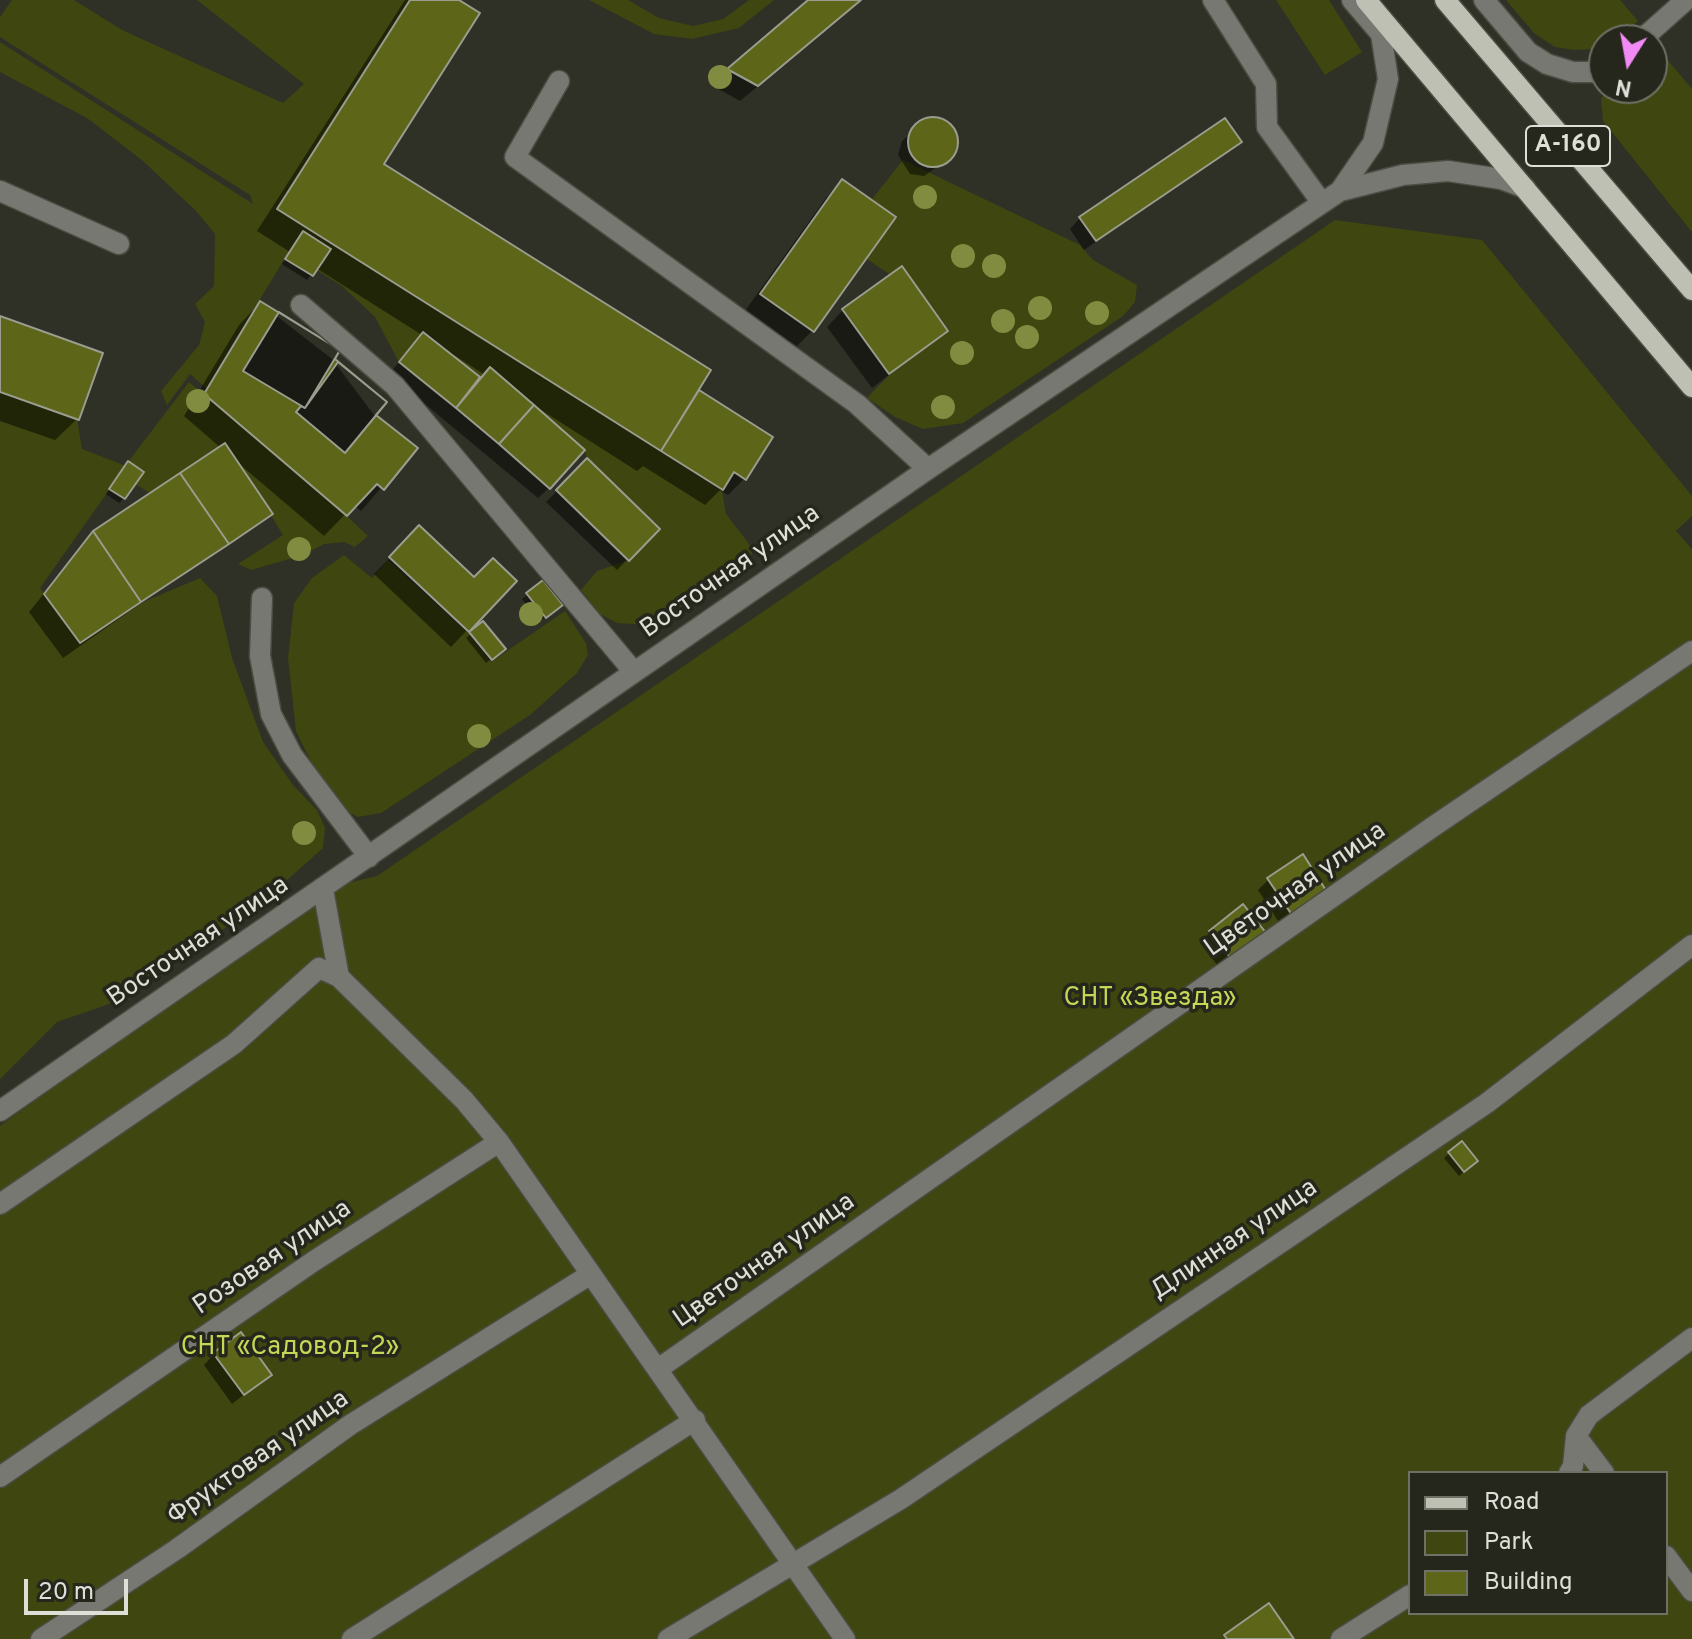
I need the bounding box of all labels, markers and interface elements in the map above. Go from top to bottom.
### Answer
north arrow [1588,24,1668,104]
text: N [1613,71,1634,101]
road number: А-160 [1526,126,1610,166]
street label: Восточная улица [635,500,827,646]
street label: Цветочная улица [1199,817,1393,965]
street label: Восточная улица [103,871,295,1015]
park label: СНТ «Звезда» [1064,984,1236,1016]
street label: Длинная улица [1146,1174,1324,1308]
street label: Цветочная улица [668,1188,862,1336]
street label: Розовая улица [188,1195,358,1323]
park label: СНТ «Садовод-2» [181,1333,399,1365]
street label: Фруктовая улица [162,1385,356,1533]
legend [1408,1471,1668,1615]
text: Road [1484,1488,1540,1518]
text: Park [1484,1528,1534,1558]
scale bar [28,1563,132,1613]
text: Building [1484,1568,1573,1598]
text: 20 m [38,1578,94,1608]

